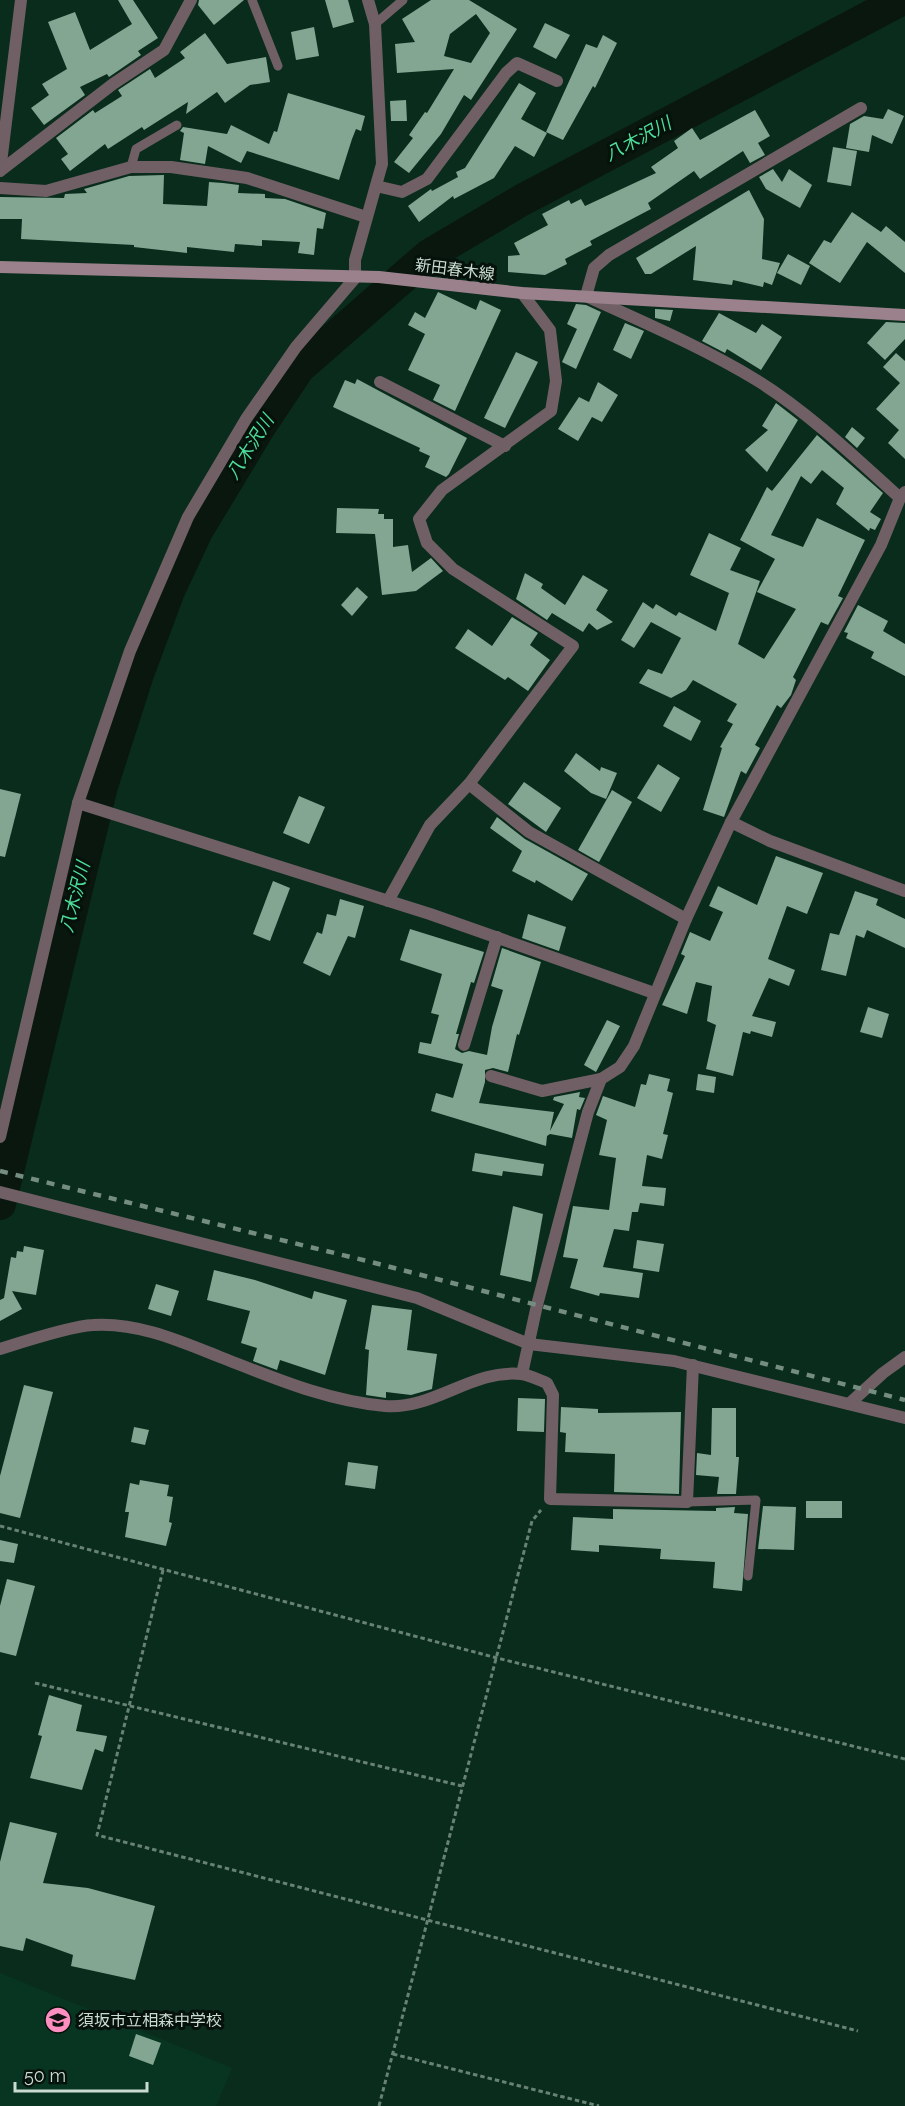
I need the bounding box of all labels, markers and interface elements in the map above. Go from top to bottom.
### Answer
water label: 八木沢川 [601,111,676,165]
street label: 新田春木線 [414,255,496,284]
water label: 八木沢川 [222,409,279,483]
water label: 八木沢川 [56,857,94,934]
school or university icon: 須坂市立相森中学校 [43,2005,73,2035]
place label: 須坂市立相森中学校 [78,2011,222,2030]
scale bar [15,2055,147,2093]
text: 50 m [24,2065,66,2086]

